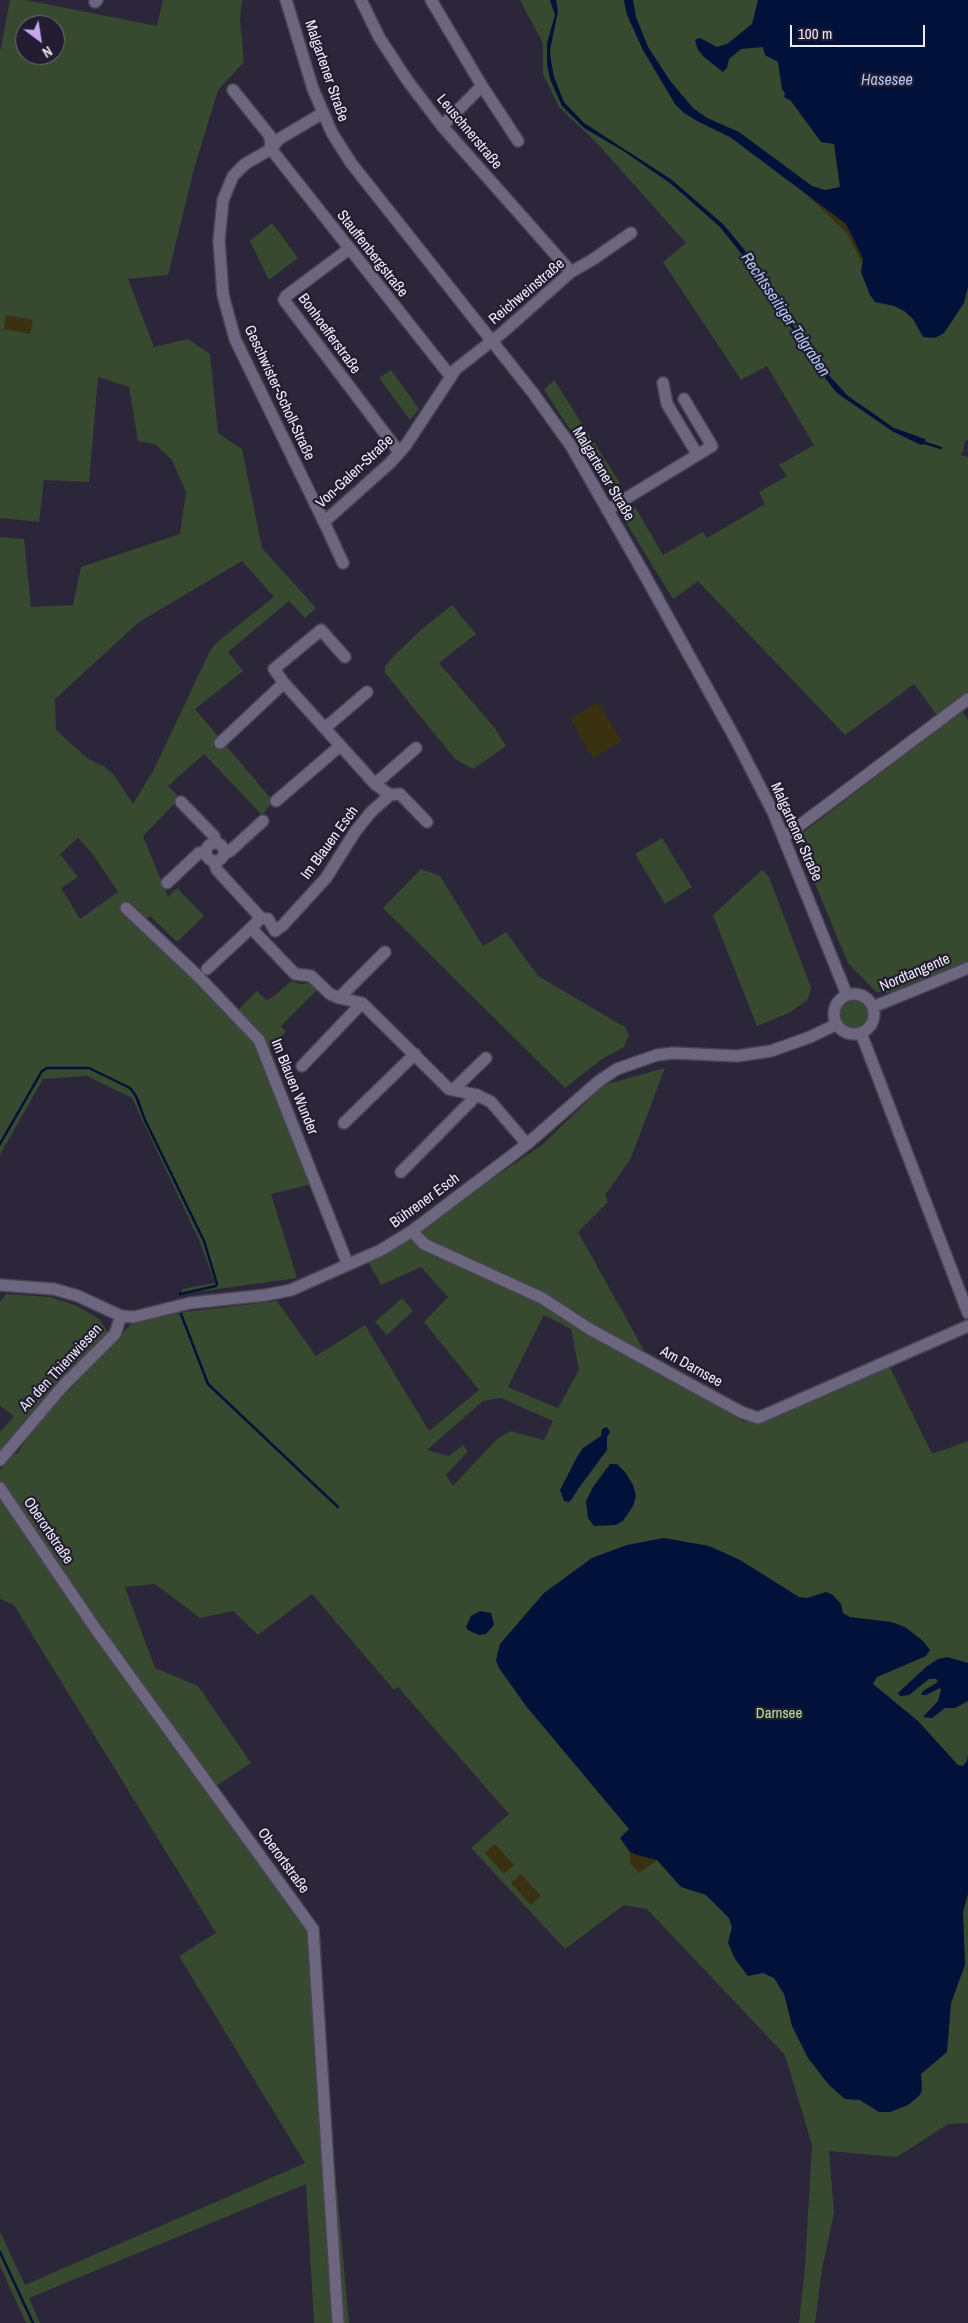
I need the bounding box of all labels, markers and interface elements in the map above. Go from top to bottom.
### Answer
north arrow [15,15,65,65]
scale bar [793,15,928,47]
street label: Malgartener Straße [300,18,352,124]
text: 100 m [798,23,832,44]
text: N [39,42,55,62]
water label: Hasesee [861,71,913,91]
street label: Leuschnerstraße [432,91,506,173]
street label: Stauffenbergstraße [333,207,411,301]
water label: Rechtsseitiger Talgraben [736,249,834,381]
street label: Reichweinstraße [486,255,568,329]
street label: Bonhoefferstraße [294,290,364,378]
street label: Geschwister-Scholl-Straße [240,323,318,463]
street label: Malgartener Straße [568,424,638,524]
street label: Von-Galen-Straße [313,432,397,512]
street label: Malgartener Straße [766,780,826,884]
street label: Im Blauen Esch [297,803,363,883]
street label: Nordtangente [877,950,953,996]
street label: Im Blauen Wunder [267,1037,321,1137]
street label: Bührener Esch [387,1170,463,1232]
street label: An den Thienwiesen [16,1321,106,1415]
street label: Am Darnsee [657,1343,725,1391]
street label: Oberortstraße [19,1494,77,1568]
park label: Darnsee [756,1705,802,1723]
street label: Oberortstraße [253,1825,313,1897]

